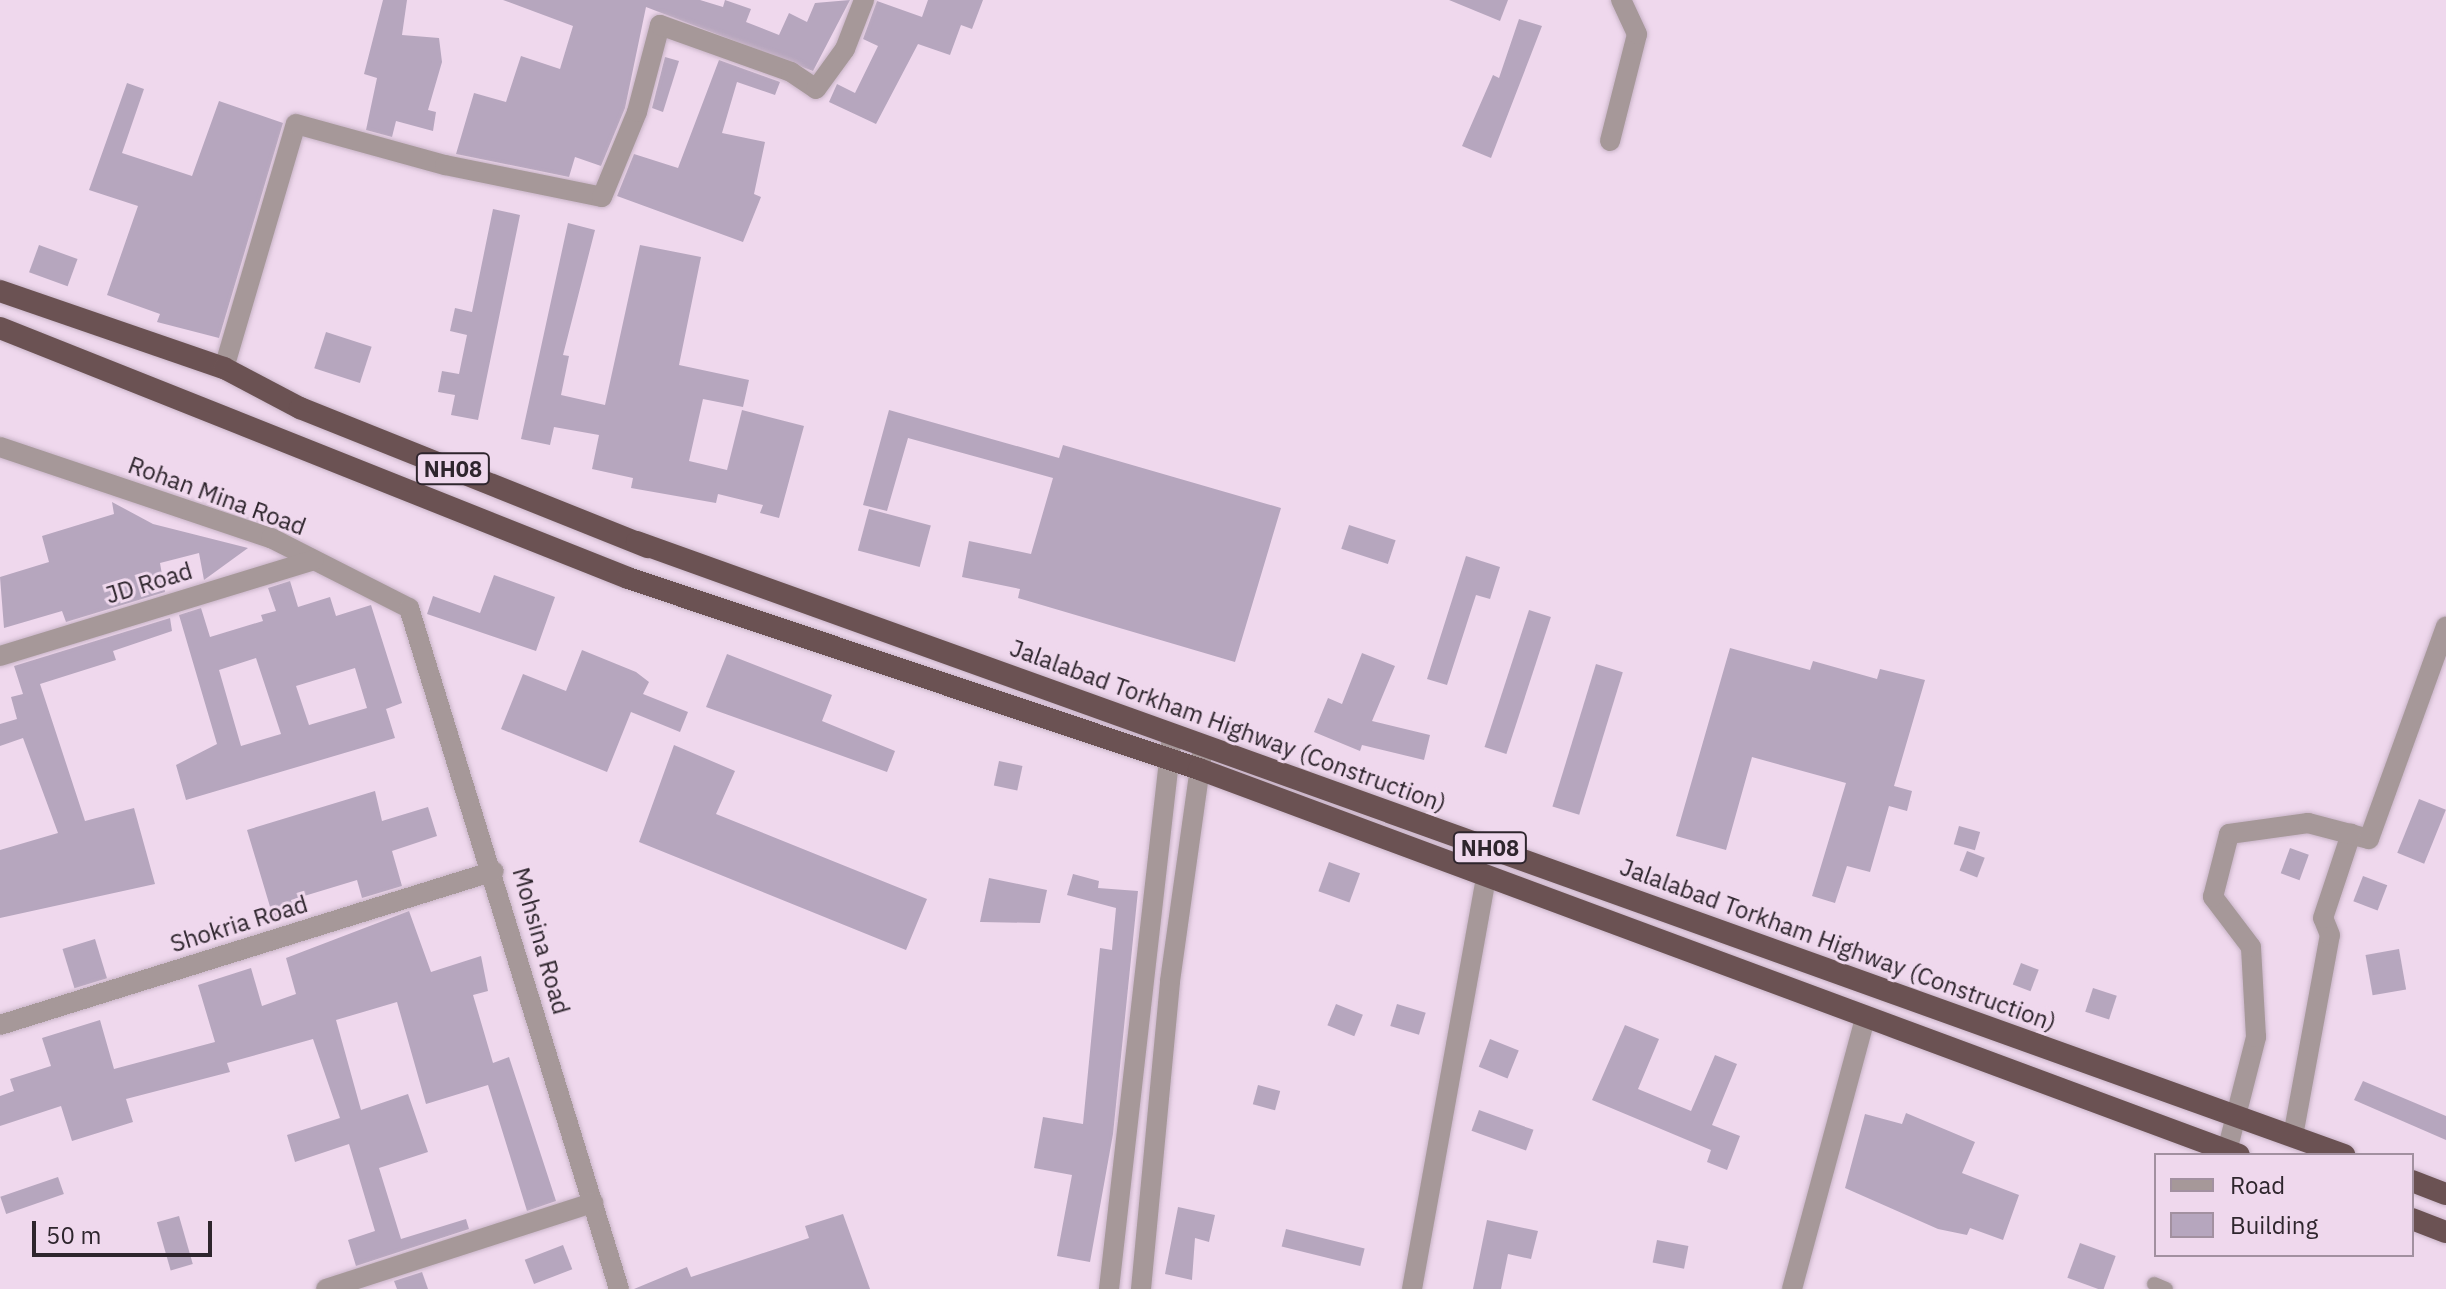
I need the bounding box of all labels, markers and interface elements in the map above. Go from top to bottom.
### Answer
street label: Rohan Mina Road [124,450,310,542]
road number: NH08 [415,451,491,487]
street label: JD Road [102,556,196,610]
street label: Jalalabad Torkham Highway (Construction) [1006,633,1450,819]
road number: NH08 [1452,830,1528,866]
street label: Jalalabad Torkham Highway (Construction) [1616,852,2060,1038]
street label: Mohsina Road [506,864,576,1018]
street label: Shokria Road [167,889,311,959]
legend [2154,1153,2414,1257]
text: Road [2230,1169,2285,1201]
scale bar [36,1205,216,1255]
text: Building [2230,1209,2318,1241]
text: 50 m [46,1219,101,1251]

